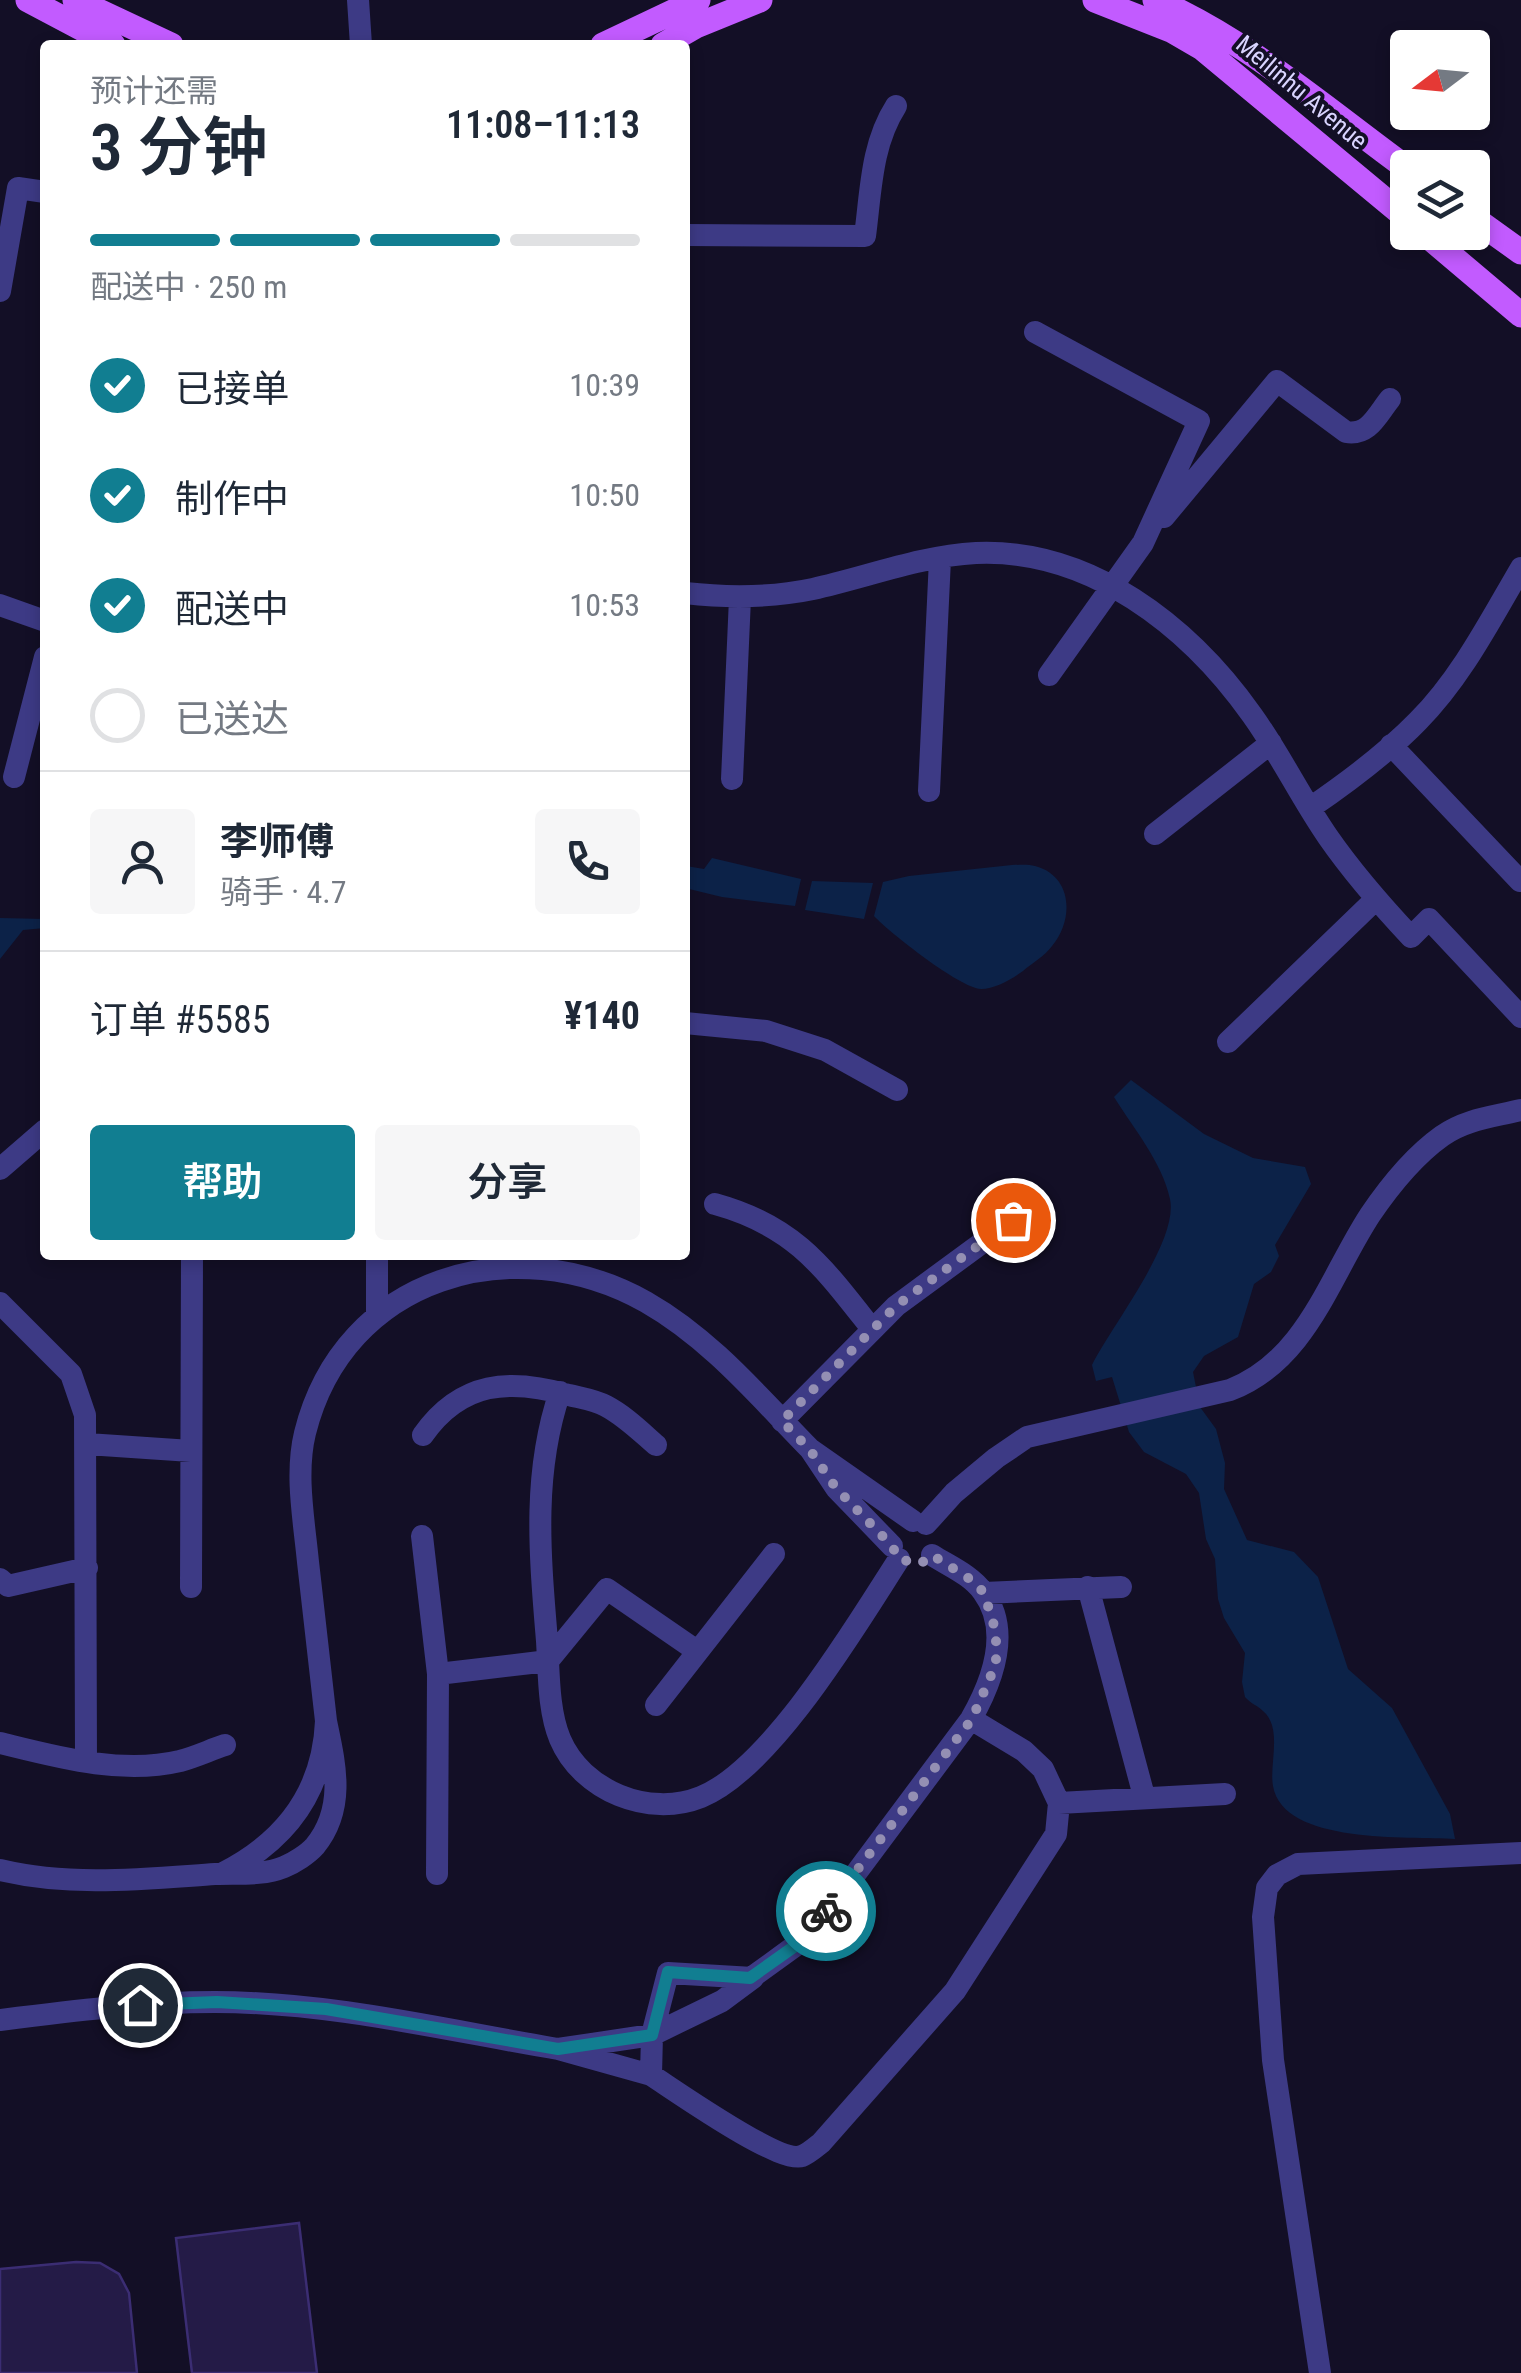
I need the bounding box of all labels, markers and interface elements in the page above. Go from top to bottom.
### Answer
street label: Meilinhu Avenue [1230,29,1373,155]
north arrow [1390,30,1490,130]
map controls [1390,30,1490,250]
text: 预计还需 [90,72,218,110]
text: 11:08–11:13 [446,103,640,147]
text: 3 分钟 [90,110,268,186]
button: layers [1390,150,1490,250]
text: 配送中 · 250 m [90,268,287,306]
icon: check [90,358,145,413]
text: 10:39 [569,366,640,404]
text: 已接单 [175,367,289,411]
icon: check [90,468,145,523]
text: 10:50 [569,476,640,514]
text: 制作中 [175,477,289,521]
icon: check [90,578,145,633]
text: 10:53 [569,586,640,624]
text: 配送中 [175,587,289,631]
text: 已送达 [175,697,289,741]
button: person [90,809,195,914]
button: phone [535,809,640,914]
text: 李师傅 [220,820,334,864]
text: 骑手 · 4.7 [220,873,347,911]
text: ¥140 [564,994,640,1038]
text: 订单 #5585 [90,998,271,1042]
button: 帮助 [90,1125,355,1240]
button: 分享 [375,1125,640,1240]
pin [971,1178,1056,1263]
icon: bag [986,1193,1041,1248]
courier [776,1861,876,1961]
icon: bike [799,1884,854,1939]
pin [98,1963,183,2048]
icon: home [113,1978,168,2033]

